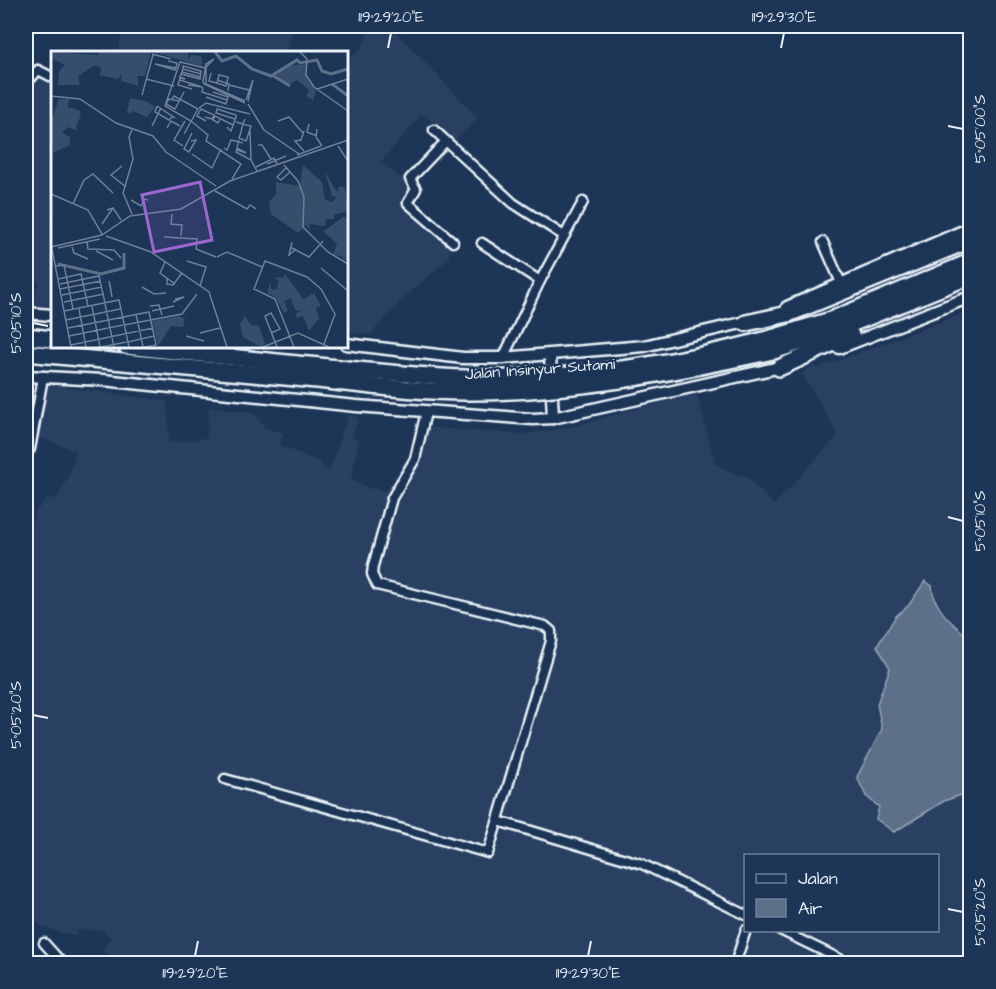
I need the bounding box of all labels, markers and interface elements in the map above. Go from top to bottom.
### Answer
text: 119°29'20"E [358,7,424,28]
text: 119°29'30"E [752,7,816,28]
inset map [51,51,348,348]
text: 5°05'00"S [970,94,991,163]
text: 5°05'10"S [6,292,27,354]
street label: Jalan Insinyur Sutami [464,353,617,386]
text: 5°05'10"S [970,490,991,552]
text: 5°05'20"S [6,681,27,749]
legend [744,854,939,932]
text: Jalan [798,866,838,891]
text: 5°05'20"S [970,878,991,946]
text: Air [798,896,822,921]
text: 119°29'20"E [162,963,228,984]
text: 119°29'30"E [556,963,620,984]

